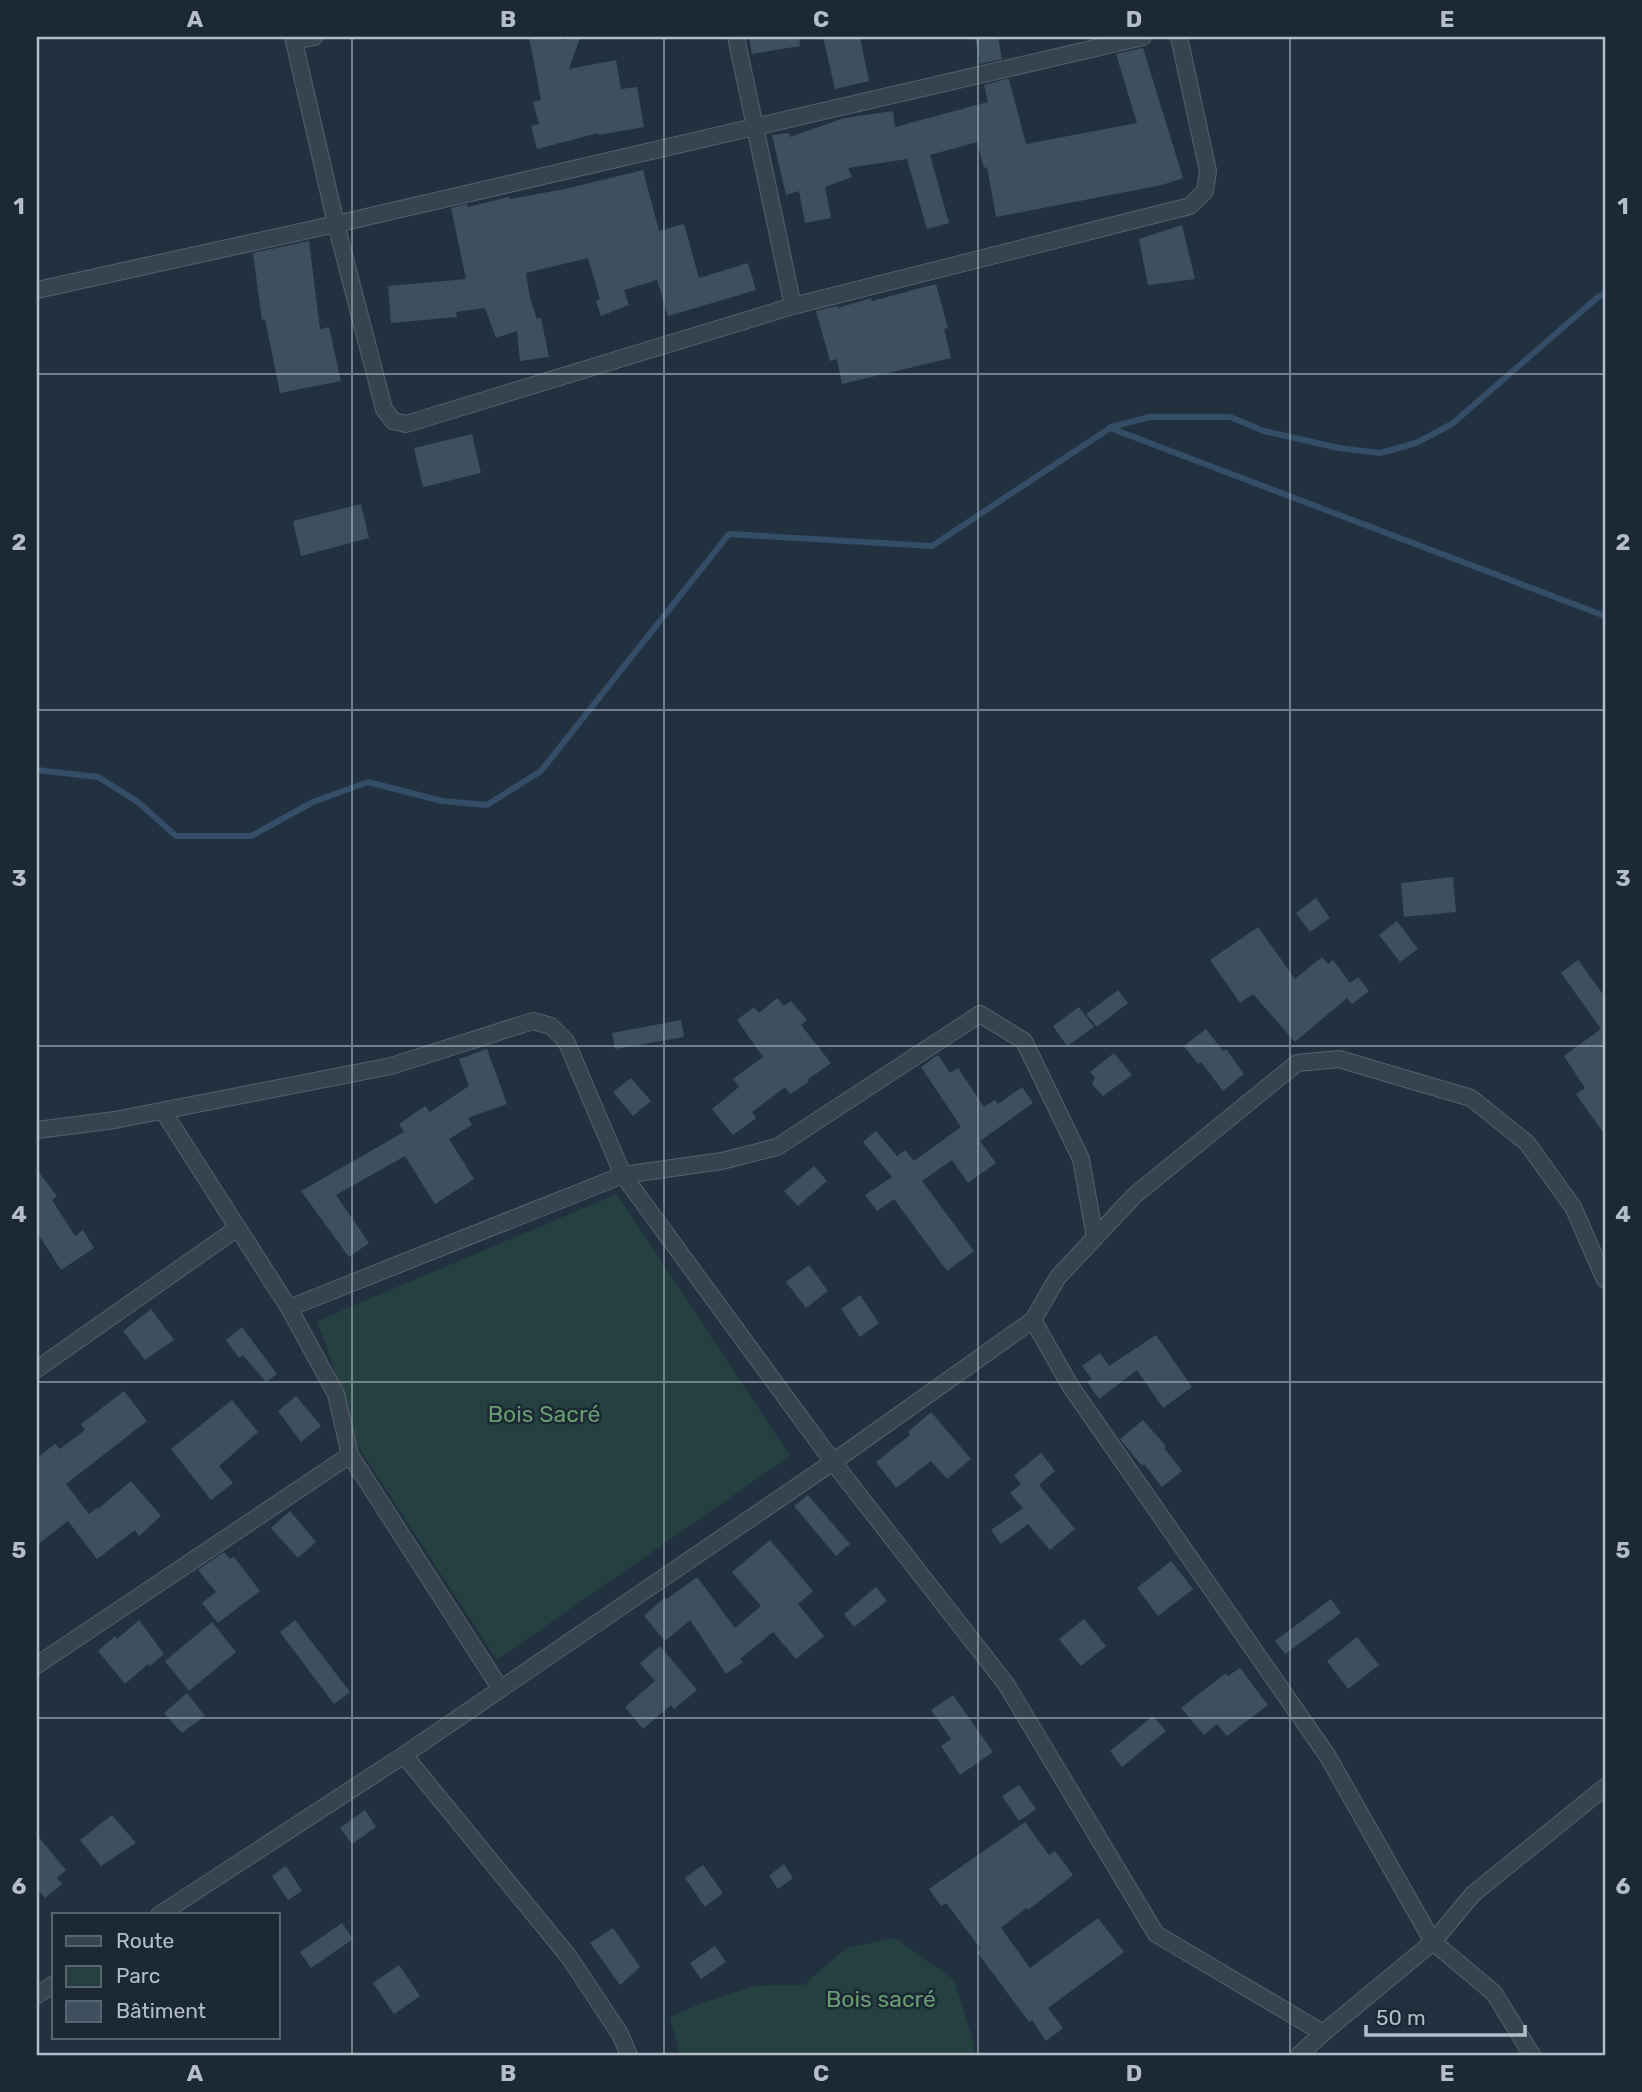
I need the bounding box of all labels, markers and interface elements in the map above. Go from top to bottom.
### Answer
text: A [187,5,204,33]
text: B [500,5,516,33]
text: C [813,5,829,33]
text: D [1126,5,1142,33]
text: E [1440,5,1454,33]
text: 1 [13,192,25,220]
text: 1 [1617,192,1629,220]
text: 2 [12,528,26,556]
text: 2 [1616,528,1630,556]
text: 3 [11,864,27,892]
text: 3 [1615,864,1631,892]
text: 4 [11,1200,27,1228]
text: 4 [1615,1200,1631,1228]
park label: Bois Sacré [488,1400,600,1428]
text: 5 [12,1536,27,1564]
text: 5 [1616,1536,1631,1564]
text: 6 [12,1872,27,1900]
text: 6 [1616,1872,1631,1900]
legend [52,1913,280,2039]
text: Route [116,1928,174,1953]
text: Parc [116,1963,160,1988]
park label: Bois sacré [826,1985,936,2013]
scale bar [1366,1994,1525,2038]
text: Bâtiment [116,1998,206,2023]
text: 50 m [1376,2005,1426,2030]
text: A [187,2059,204,2087]
text: B [500,2059,516,2087]
text: C [813,2059,829,2087]
text: D [1126,2059,1142,2087]
text: E [1440,2059,1454,2087]

